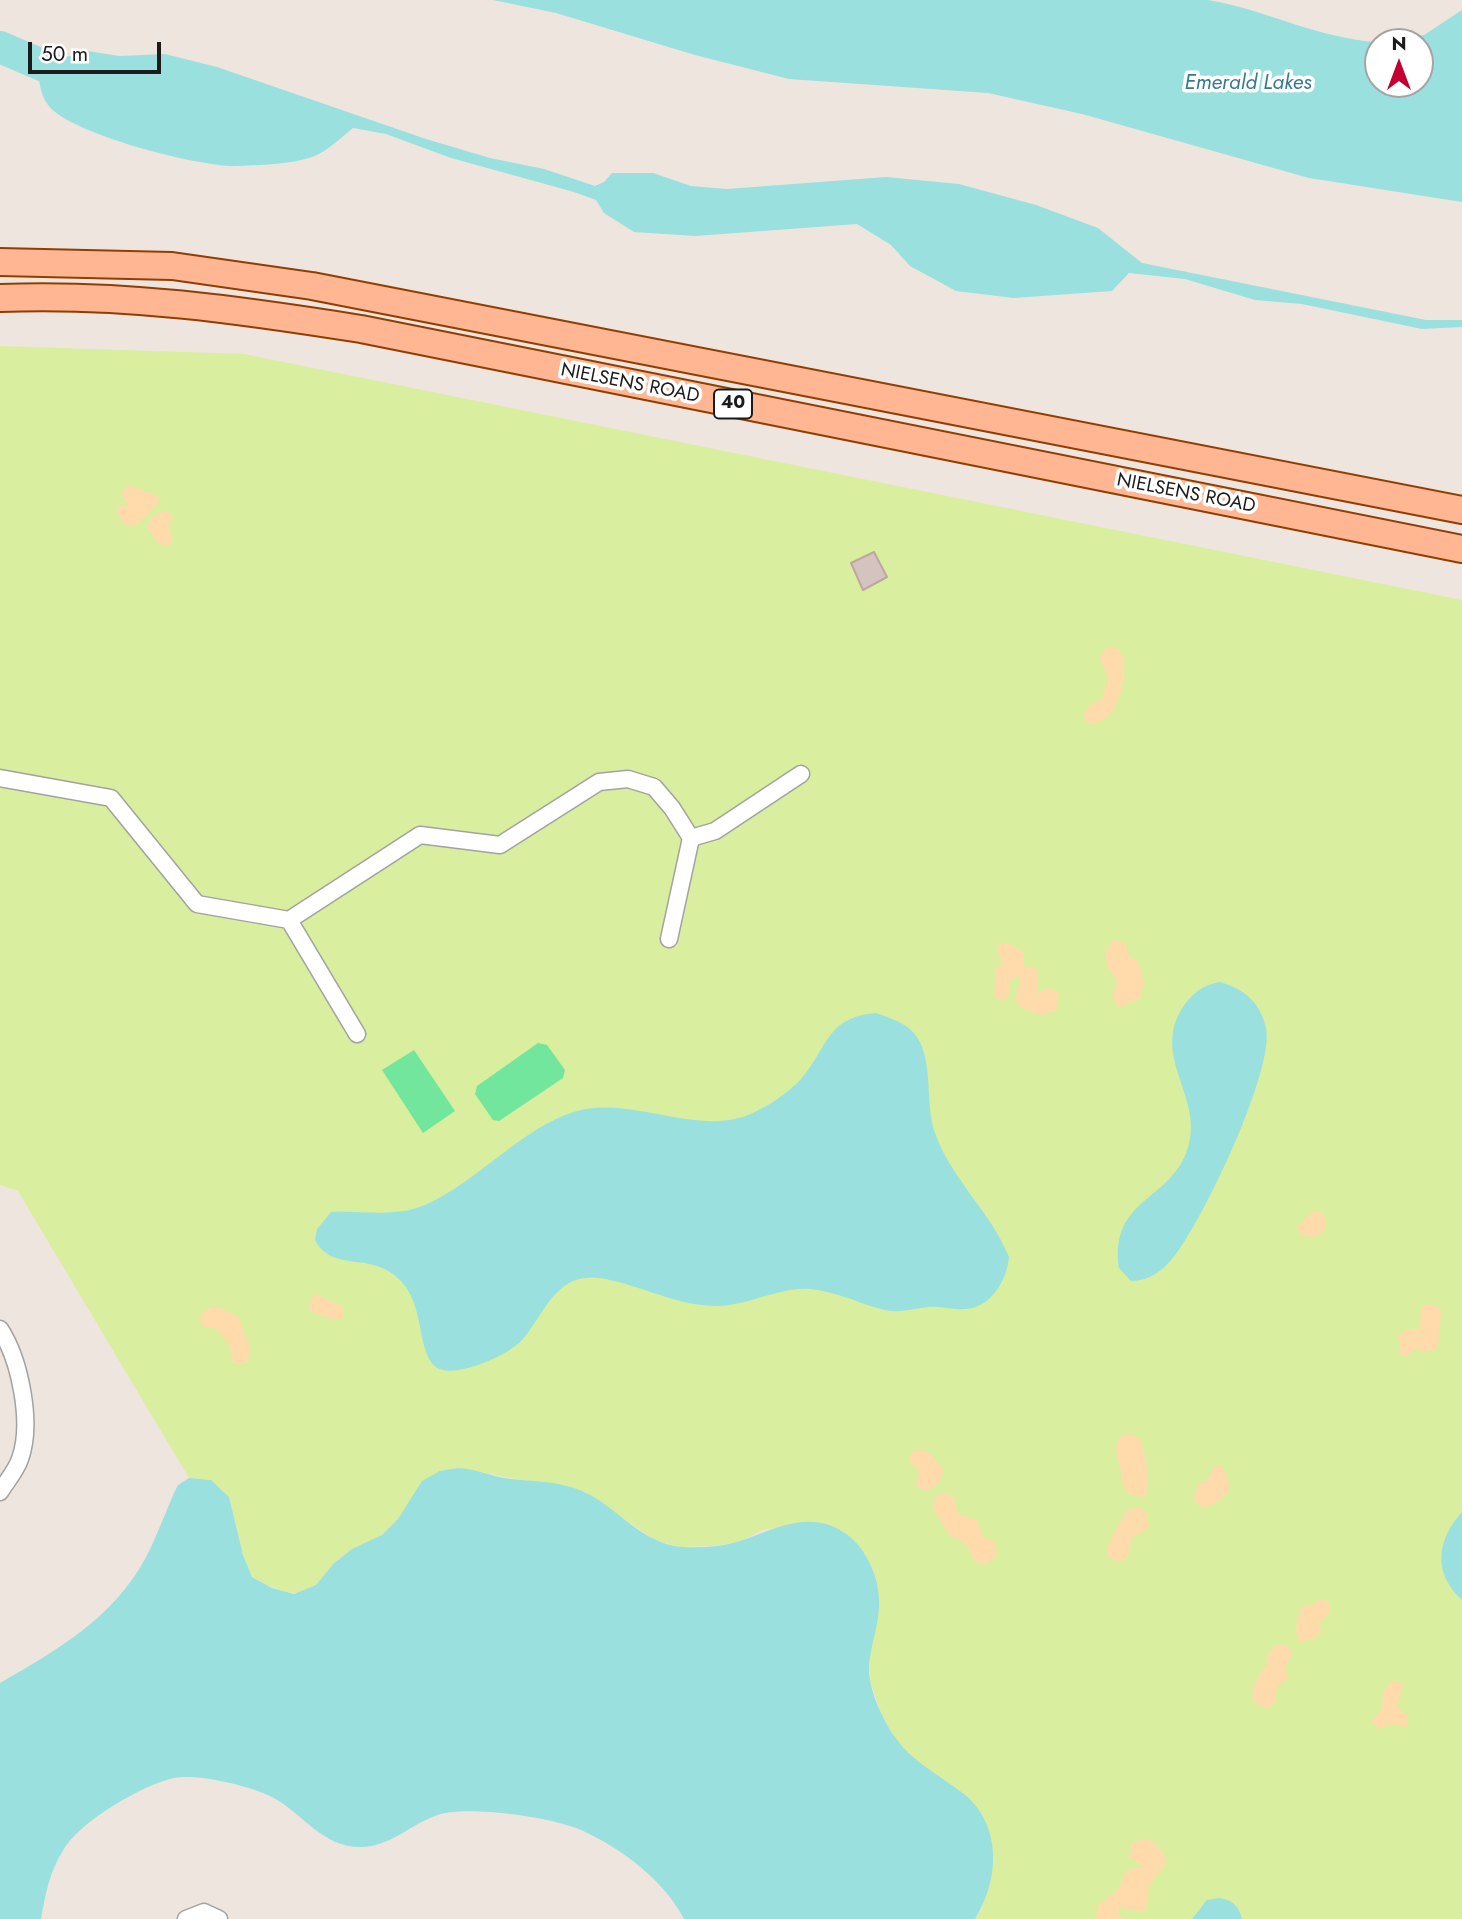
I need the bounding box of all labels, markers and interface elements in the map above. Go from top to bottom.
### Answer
scale bar [32,28,164,72]
north arrow [1364,28,1434,98]
text: N [1391,30,1407,57]
text: 50 m [41,39,88,69]
water label: Emerald Lakes [1185,71,1311,97]
street label: NIELSENS ROAD [559,359,701,409]
road number: 40 [714,390,752,418]
street label: NIELSENS ROAD [1115,469,1257,519]

